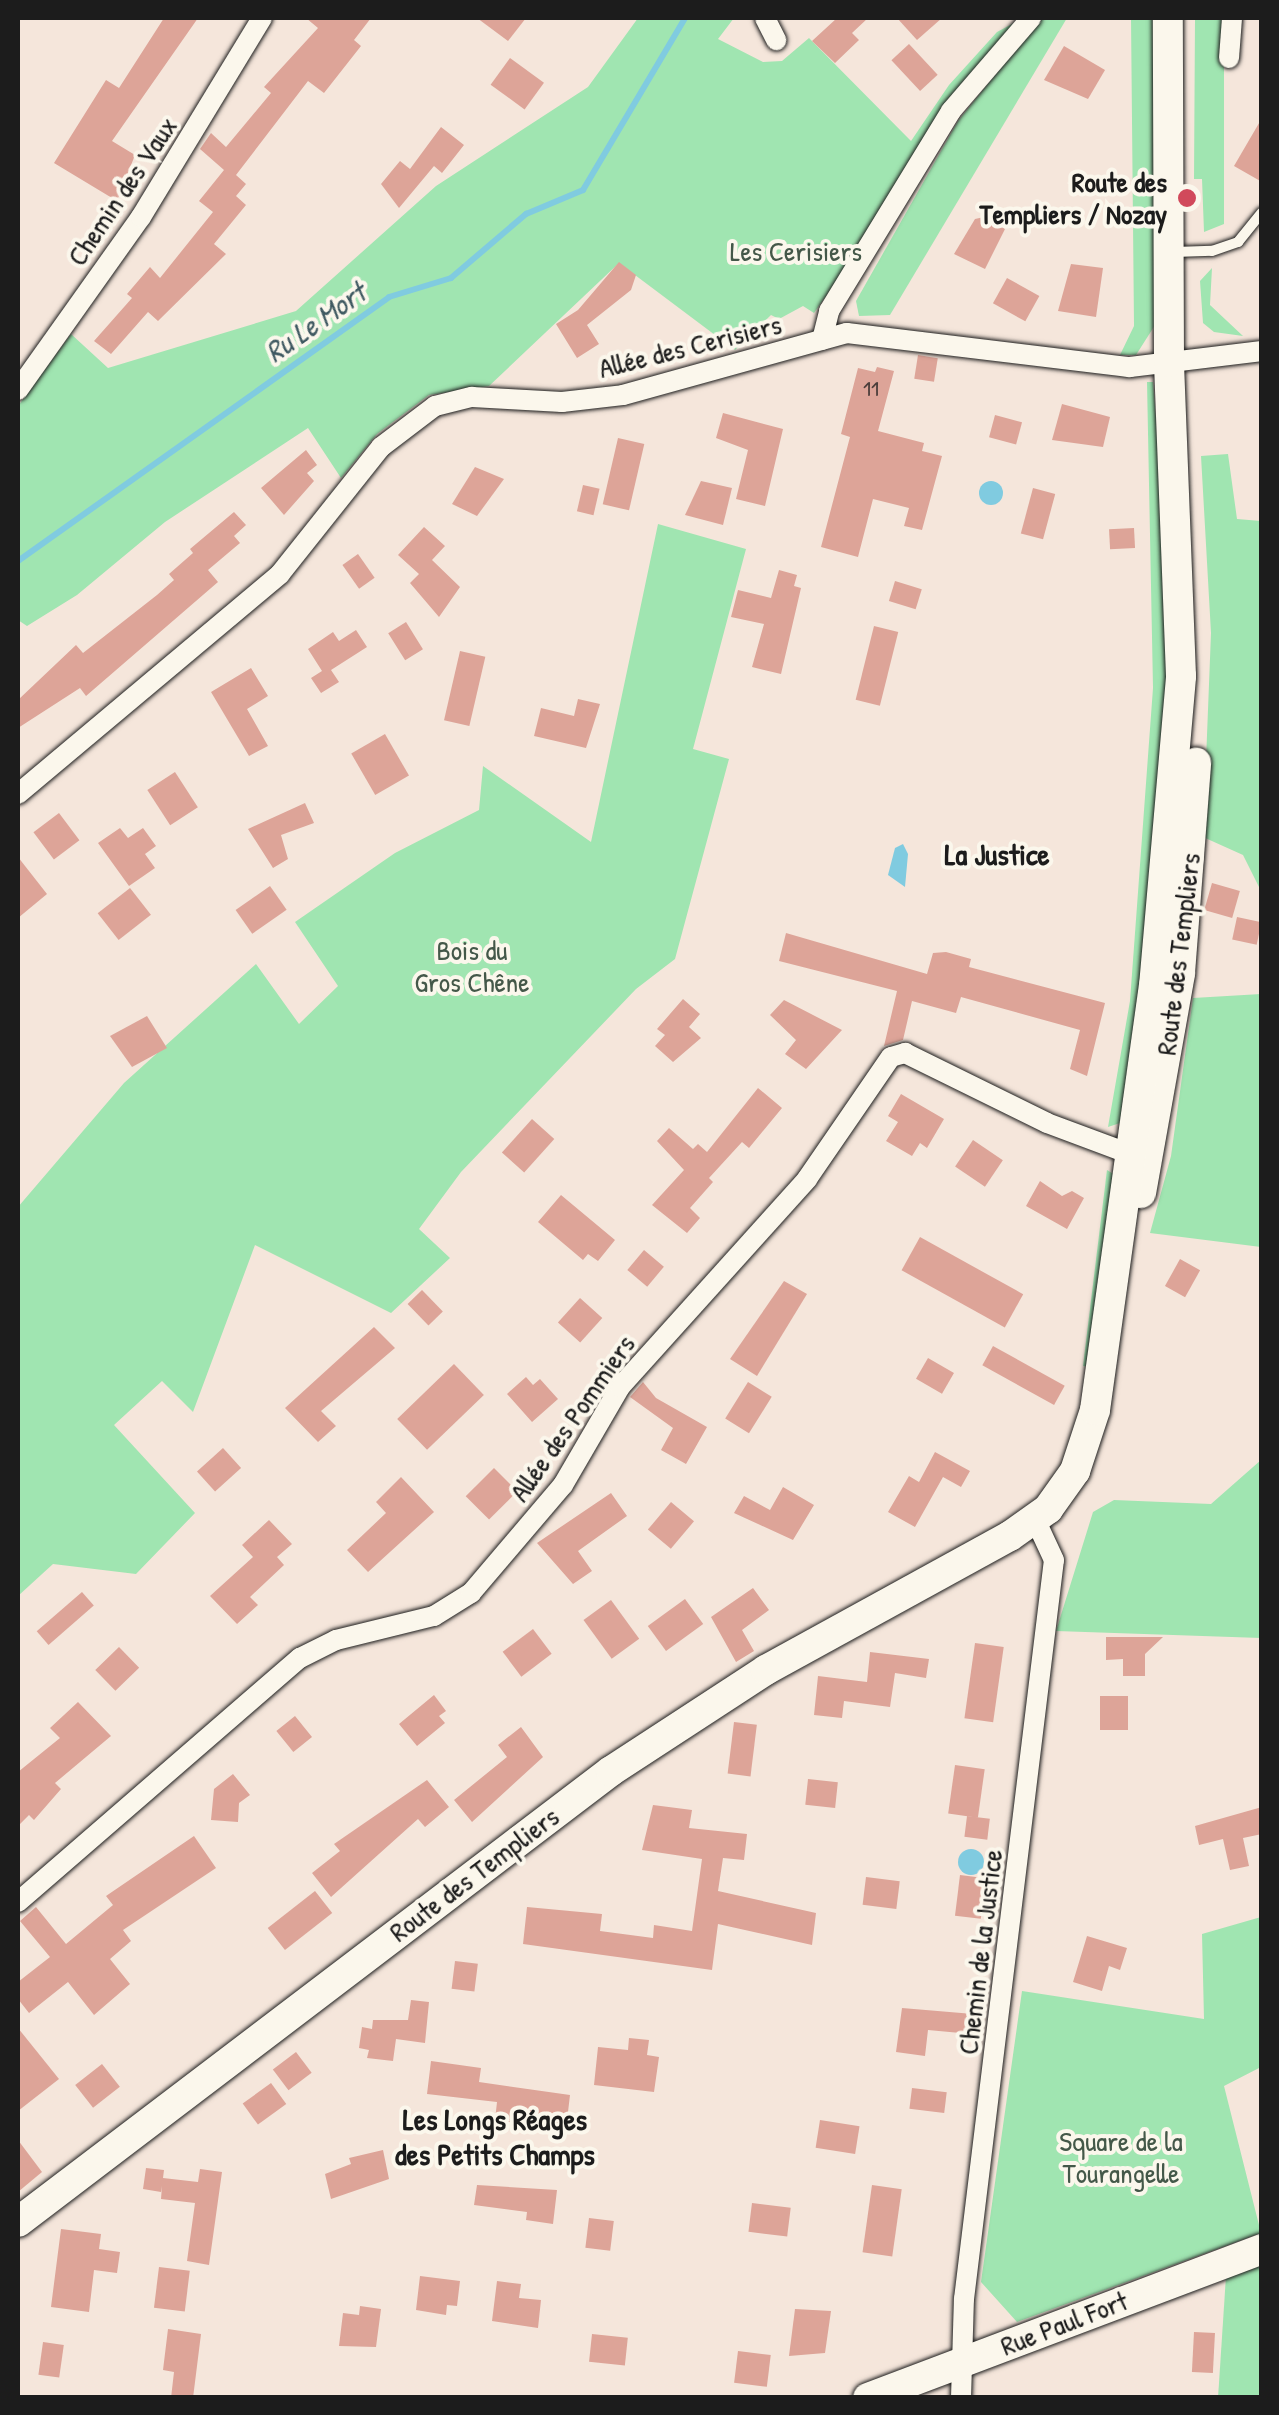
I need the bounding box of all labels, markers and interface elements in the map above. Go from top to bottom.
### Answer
street label: Chemin des Vaux [60,110,184,272]
place label: Route des Templiers / Nozay [980,165,1167,231]
marker: Route des Templiers / Nozay [1176,187,1198,209]
park label: Les Cerisiers [730,234,862,268]
water label: Ru Le Mort [258,274,372,370]
street label: Allée des Cerisiers [595,307,785,385]
house number: 11 [863,376,879,402]
district label: La Justice [944,836,1050,872]
street label: Route des Templiers [1149,851,1207,1057]
park label: Bois du Gros Chêne [415,933,529,999]
street label: Allée des Pommiers [502,1328,642,1508]
street label: Route des Templiers [383,1799,565,1949]
street label: Chemin de la Justice [951,1848,1009,2056]
district label: Les Longs Réages des Petits Champs [395,2101,595,2172]
park label: Square de la Tourangelle [1059,2124,1183,2190]
street label: Rue Paul Fort [996,2283,1132,2363]

